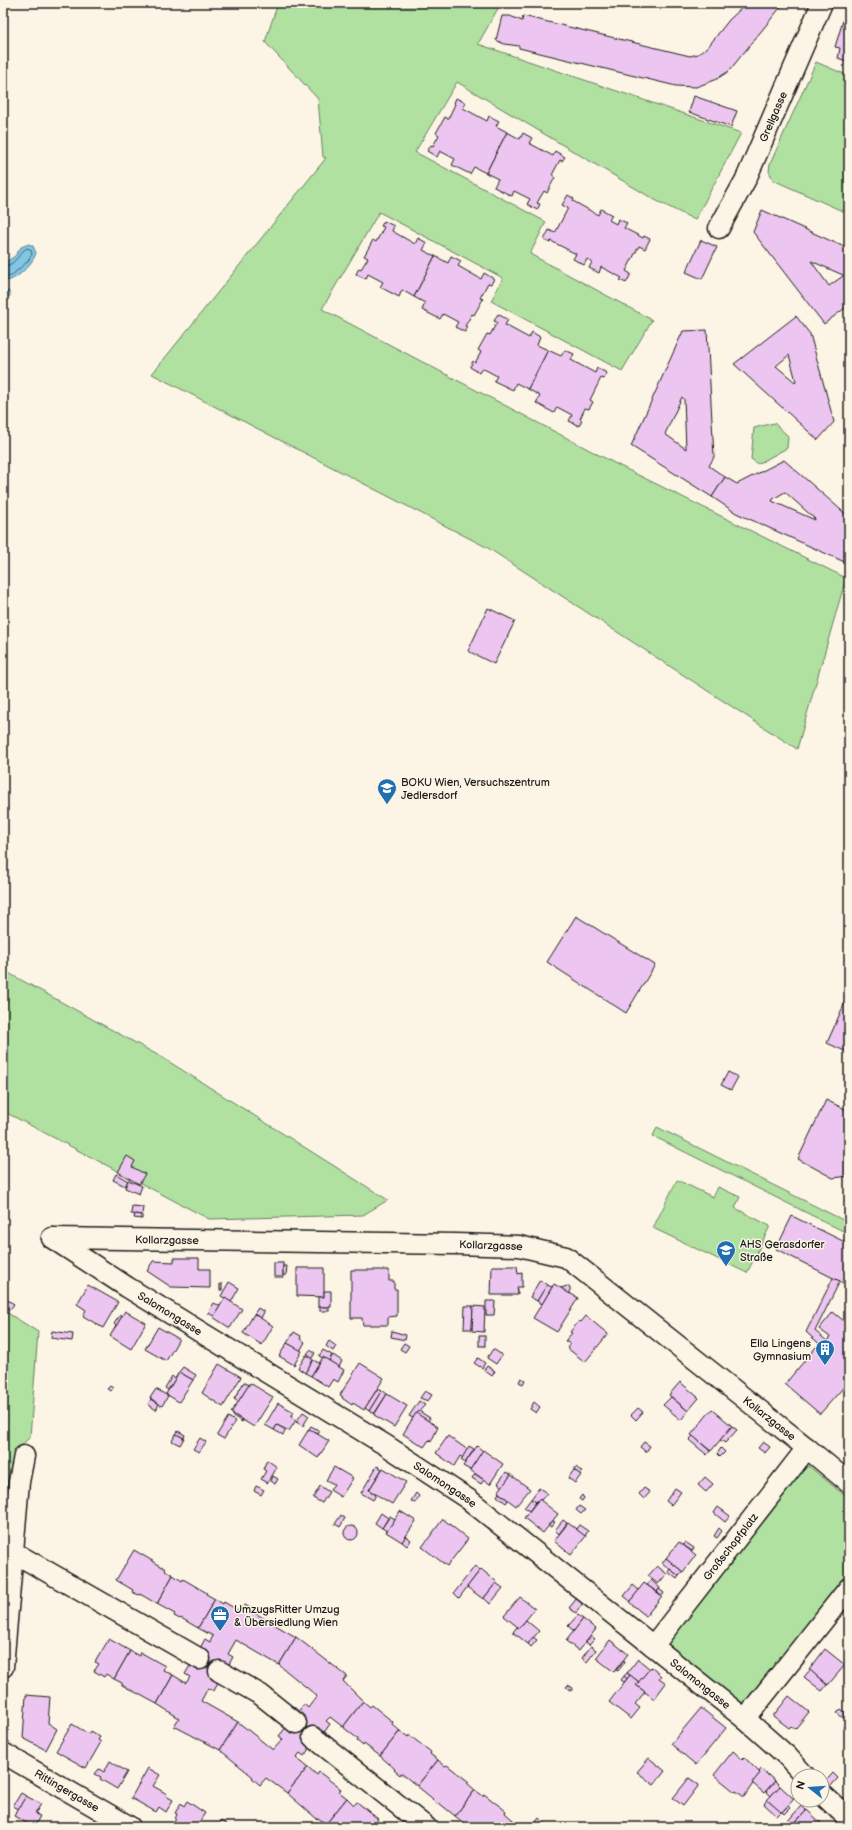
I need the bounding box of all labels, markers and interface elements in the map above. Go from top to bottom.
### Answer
street label: Grellgasse [757,89,790,144]
place label: BOKU Wien, Versuchszentrum Jedlersdorf [401,776,550,802]
school or university icon: BOKU Wien, Versuchszentrum Jedlersdorf [376,777,398,805]
street label: Kollarzgasse [135,1233,199,1247]
street label: Kollarzgasse [459,1238,524,1254]
place label: AHS Gerasdorfer Straße [740,1238,826,1264]
school or university icon: AHS Gerasdorfer Straße [715,1239,737,1267]
street label: Salomongasse [135,1289,205,1339]
place label: Ella Lingens Gymnasium [750,1337,812,1363]
building icon: Ella Lingens Gymnasium [814,1338,836,1366]
street label: Kollarzgasse [740,1394,799,1444]
street label: Salomongasse [411,1459,479,1511]
street label: Großschopfplatz [701,1510,761,1583]
place label: UmzugsRitter Umzug & Übersiedlung Wien [234,1603,340,1629]
office icon: UmzugsRitter Umzug & Übersiedlung Wien [209,1604,231,1632]
street label: Salomongasse [667,1656,733,1712]
street label: Rittingergasse [32,1767,102,1815]
north arrow [790,1768,830,1808]
text: N [793,1779,808,1791]

